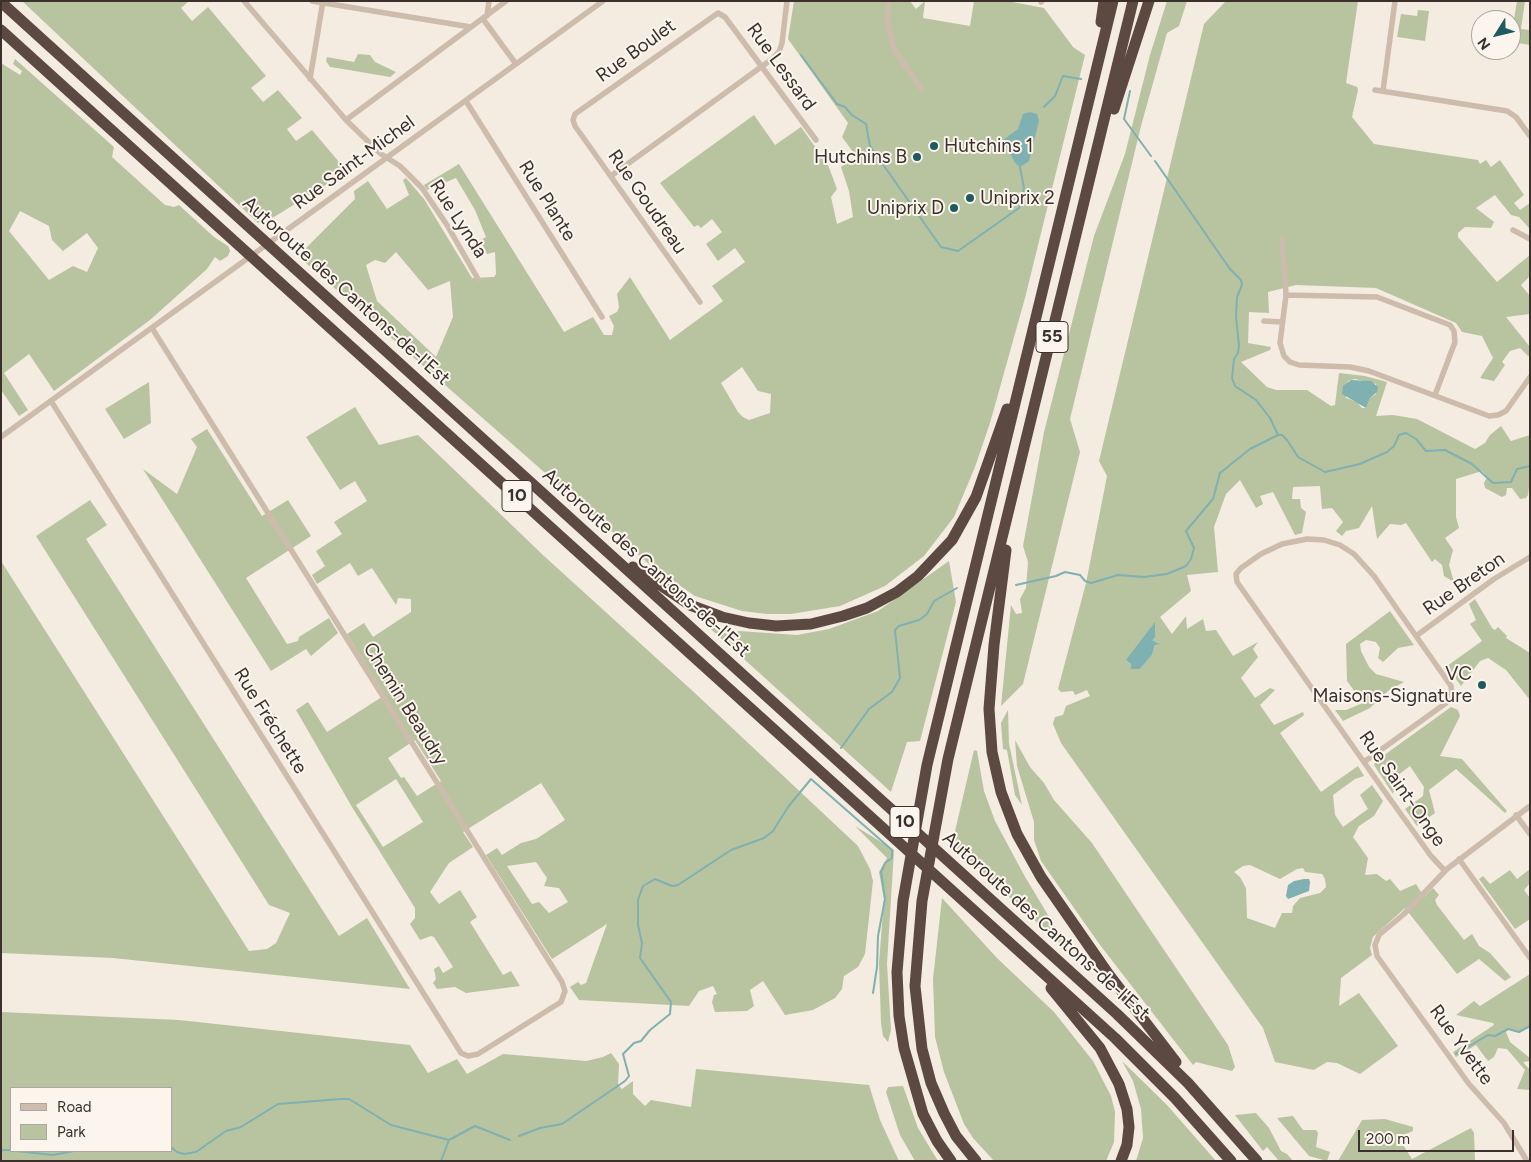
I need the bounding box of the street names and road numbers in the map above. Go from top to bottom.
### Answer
street label: Rue Boulet [592,15,680,87]
street label: Rue Lessard [742,19,820,115]
street label: Rue Saint-Michel [289,111,419,215]
street label: Rue Goudreau [603,146,691,258]
street label: Rue Plante [513,157,581,245]
street label: Rue Lynda [424,176,492,262]
street label: Autoroute des Cantons-de-l'Est [238,192,454,390]
road number: 55 [1036,322,1068,352]
street label: Autoroute des Cantons-de-l'Est [538,464,754,662]
road number: 10 [502,481,532,512]
street label: Rue Breton [1419,547,1509,621]
street label: Chemin Beaudry [358,638,452,770]
street label: Rue Fréchette [228,664,312,778]
street label: Rue Saint-Onge [1354,727,1450,851]
road number: 10 [890,806,920,838]
street label: Autoroute des Cantons-de-l'Est [938,827,1154,1025]
street label: Rue Yvette [1424,1000,1498,1090]

